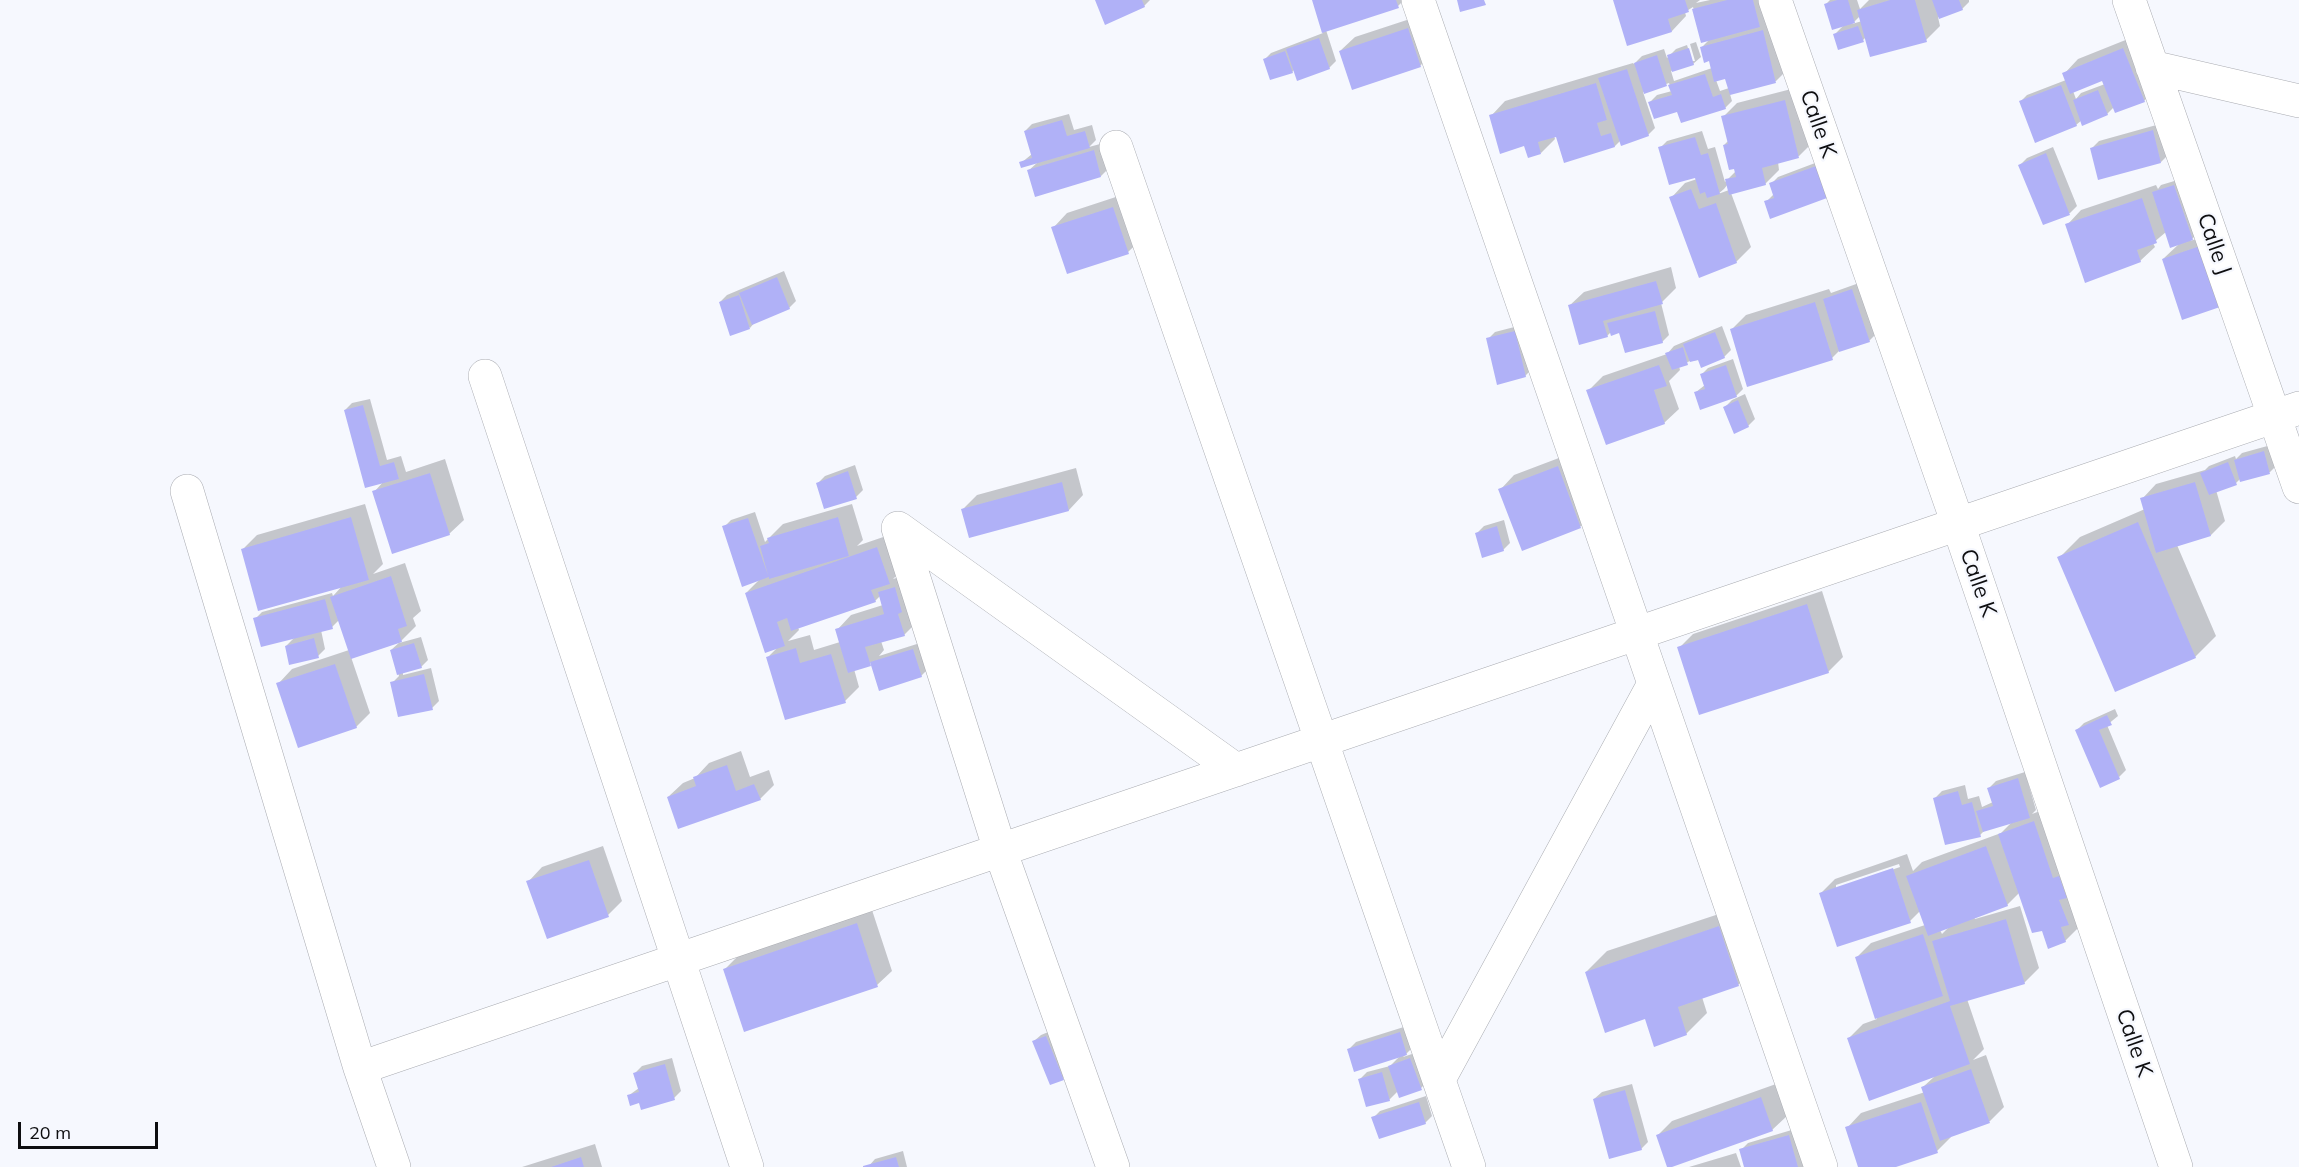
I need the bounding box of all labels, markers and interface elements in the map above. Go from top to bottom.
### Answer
street label: Calle K [1794,87,1842,161]
street label: Calle J [2191,210,2237,278]
street label: Calle K [1954,546,2002,620]
street label: Calle K [2110,1006,2158,1080]
scale bar [21,1110,160,1148]
text: 20 m [29,1121,71,1144]

